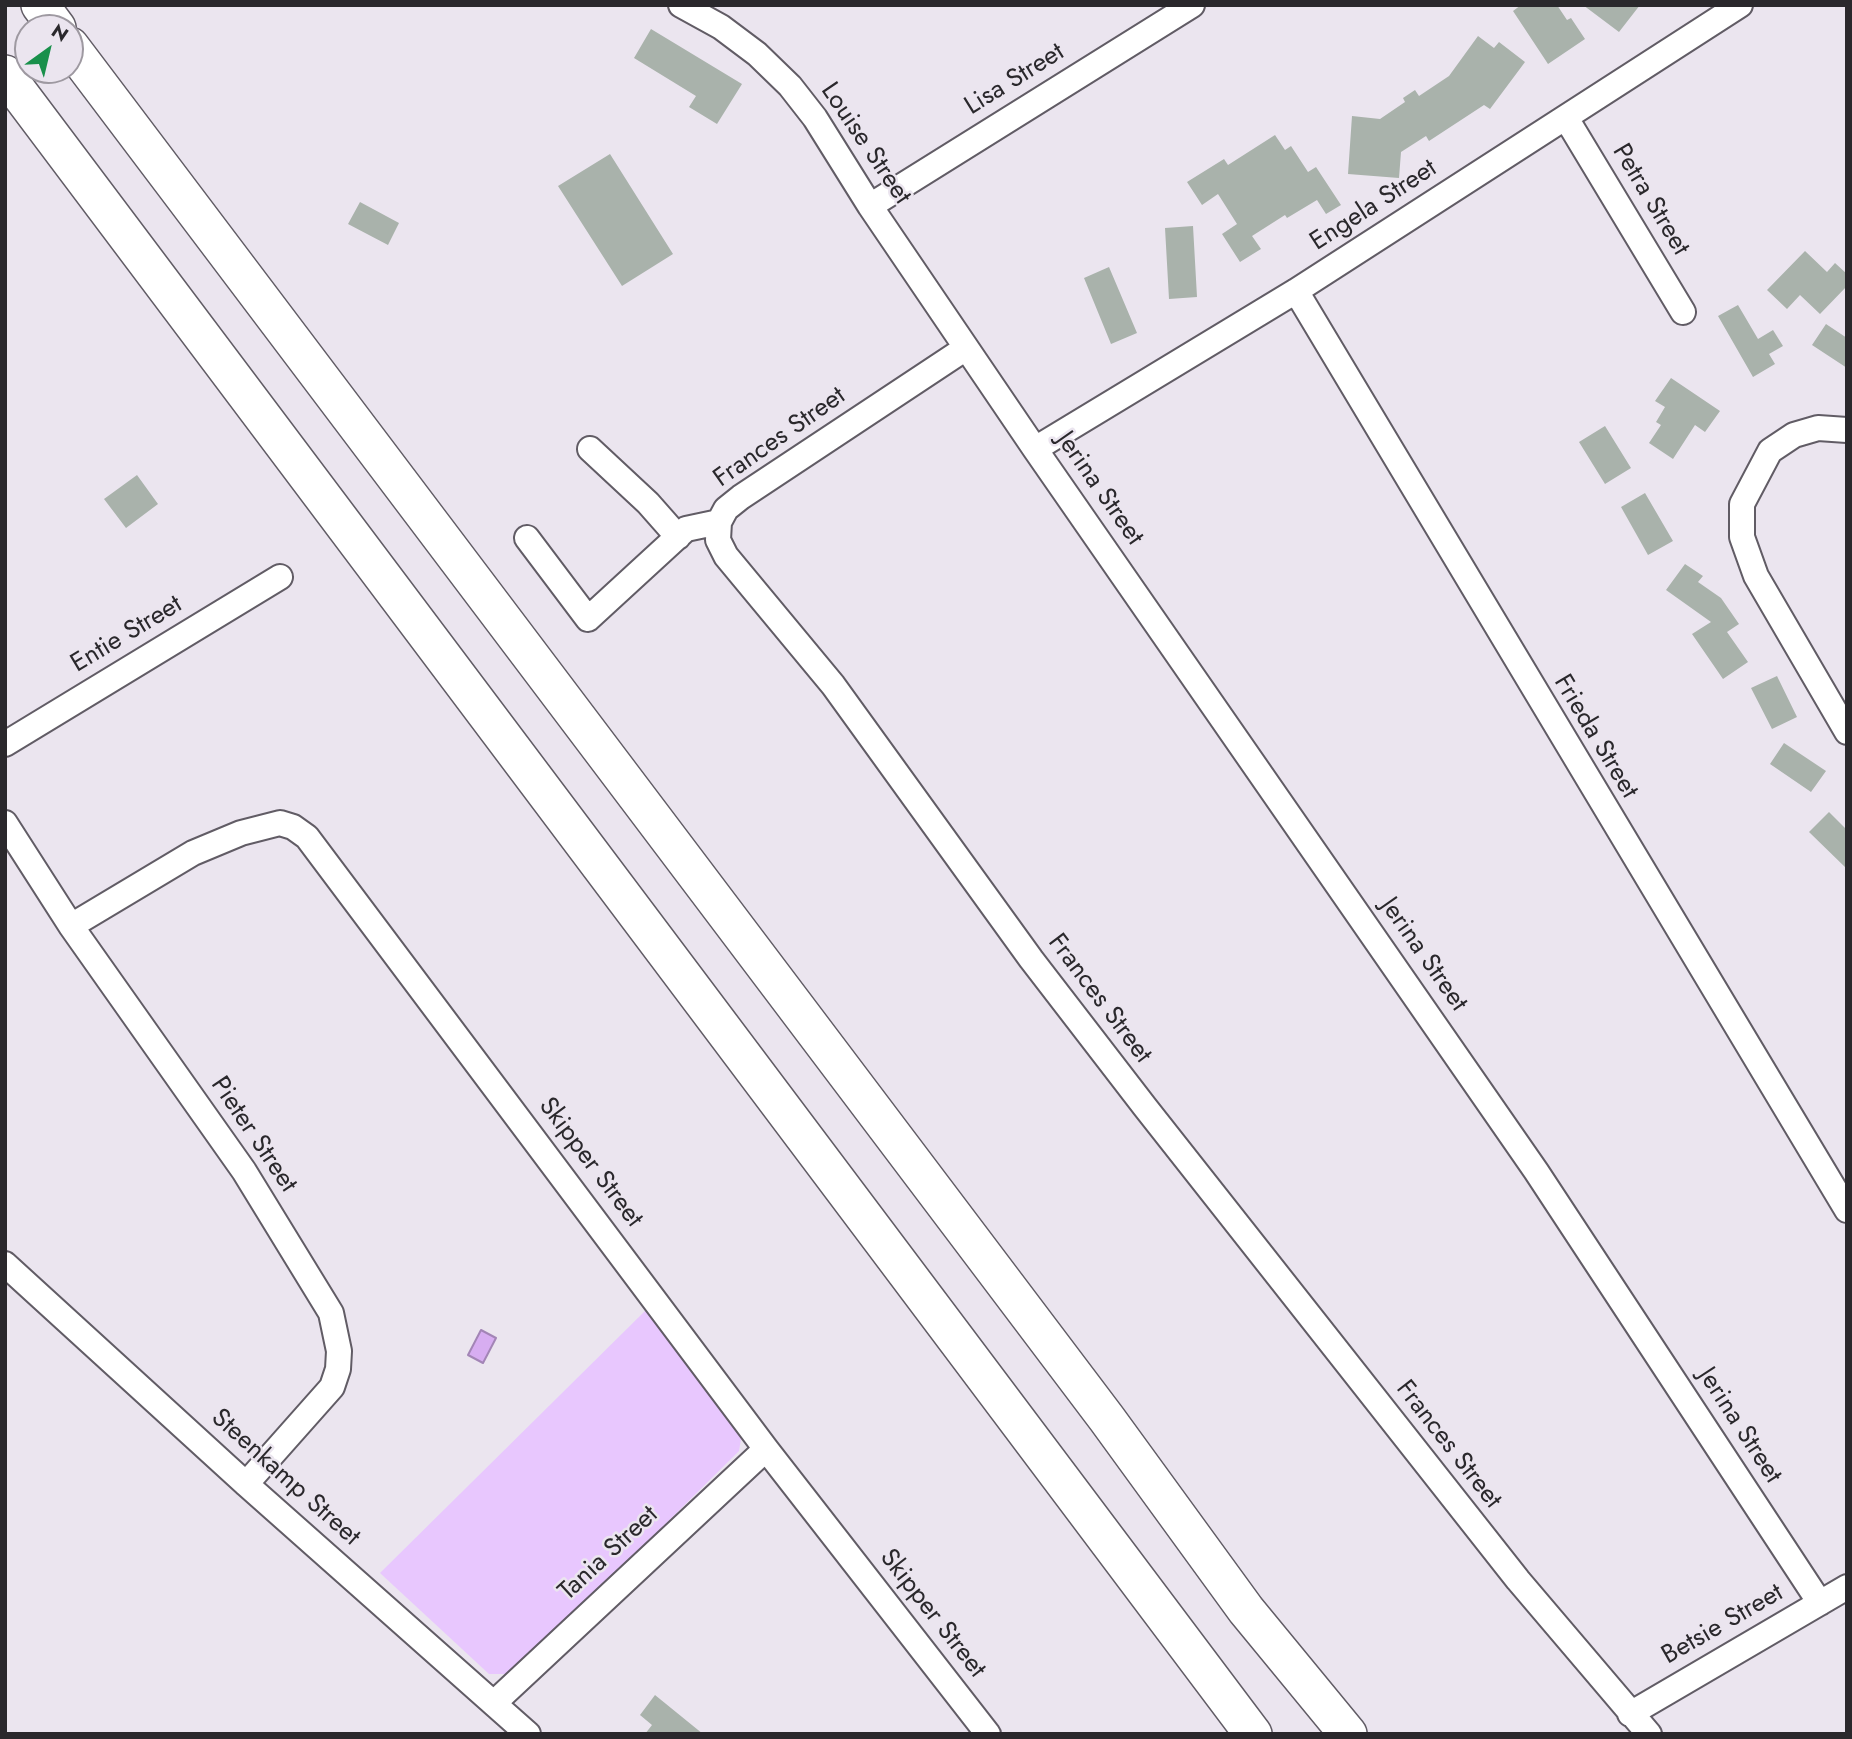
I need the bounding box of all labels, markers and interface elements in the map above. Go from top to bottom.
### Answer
north arrow [14,14,84,84]
text: N [46,17,74,48]
street label: Lisa Street [960,37,1070,123]
street label: Louise Street [813,77,917,211]
street label: Petra Street [1605,139,1695,261]
street label: Engela Street [1305,154,1443,258]
street label: Frances Street [708,381,852,495]
street label: Jerina Street [1049,426,1149,552]
street label: Entie Street [66,590,188,680]
street label: Frieda Street [1546,670,1644,804]
street label: Jerina Street [1373,892,1473,1018]
street label: Frances Street [1040,928,1158,1070]
street label: Pieter Street [203,1071,303,1199]
street label: Skipper Street [531,1092,649,1234]
street label: Jerina Street [1690,1362,1788,1490]
street label: Frances Street [1388,1375,1508,1515]
street label: Steenkamp Street [204,1403,366,1553]
street label: Tania Street [553,1500,665,1608]
street label: Skipper Street [872,1544,992,1684]
street label: Betsie Street [1657,1578,1789,1672]

